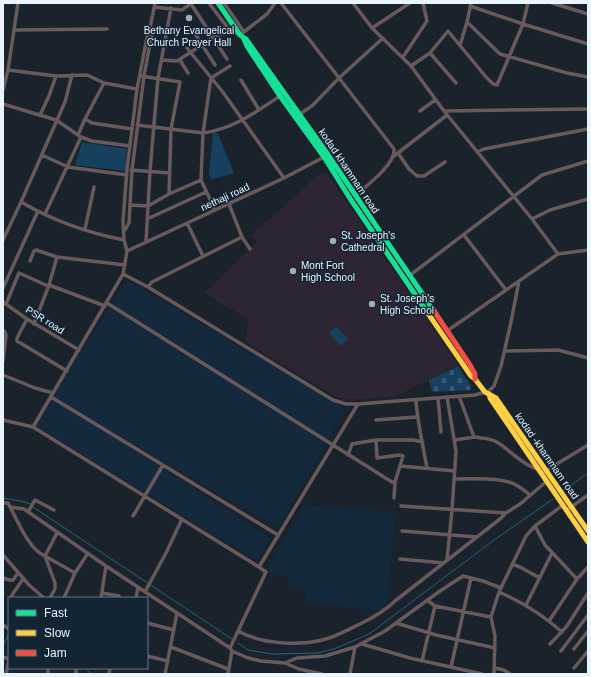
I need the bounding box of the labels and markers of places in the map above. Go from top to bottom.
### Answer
marker: Bethany Evangelical Church Prayer Hall [184,13,194,23]
place label: Bethany Evangelical Church Prayer Hall [144,25,234,48]
place label: St. Joseph's Cathedral [341,230,395,253]
marker: St. Joseph's Cathedral [328,236,338,246]
place label: Mont Fort High School [301,260,355,283]
marker: Mont Fort High School [288,266,298,276]
place label: St. Joseph's High School [380,293,434,316]
marker: St. Joseph's High School [367,299,377,309]

